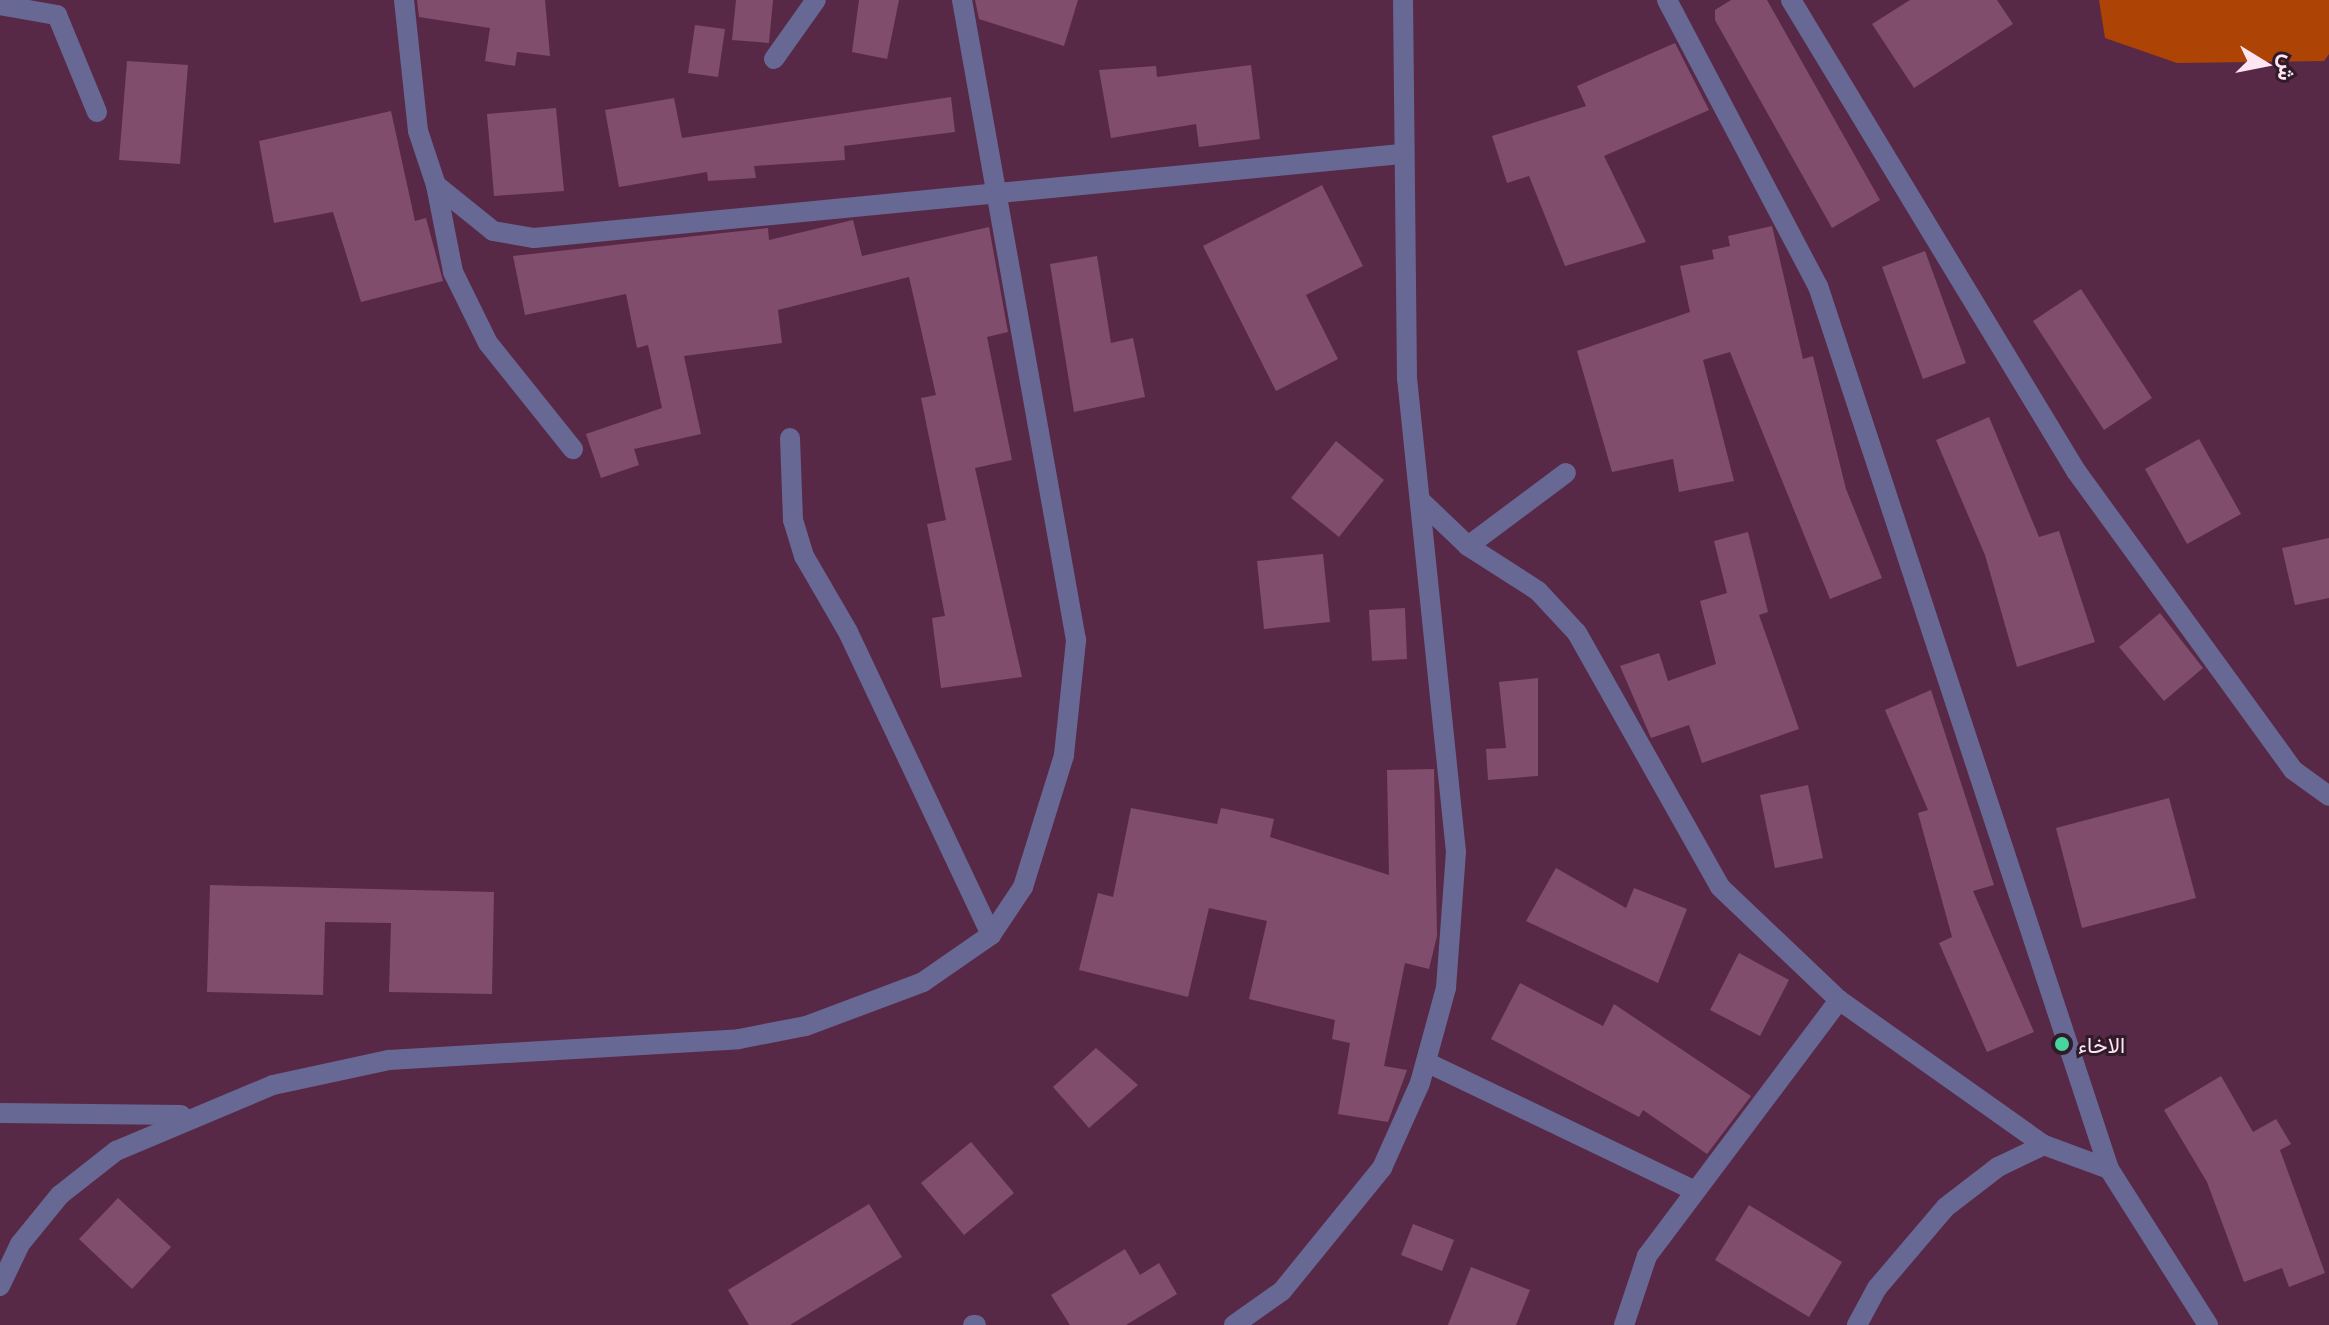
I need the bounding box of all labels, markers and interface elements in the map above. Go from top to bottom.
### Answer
north arrow [2225,24,2305,104]
text: ش [2271,52,2308,84]
place label: الاخاء [2078,1031,2125,1057]
marker: الاخاء [2053,1035,2071,1053]

